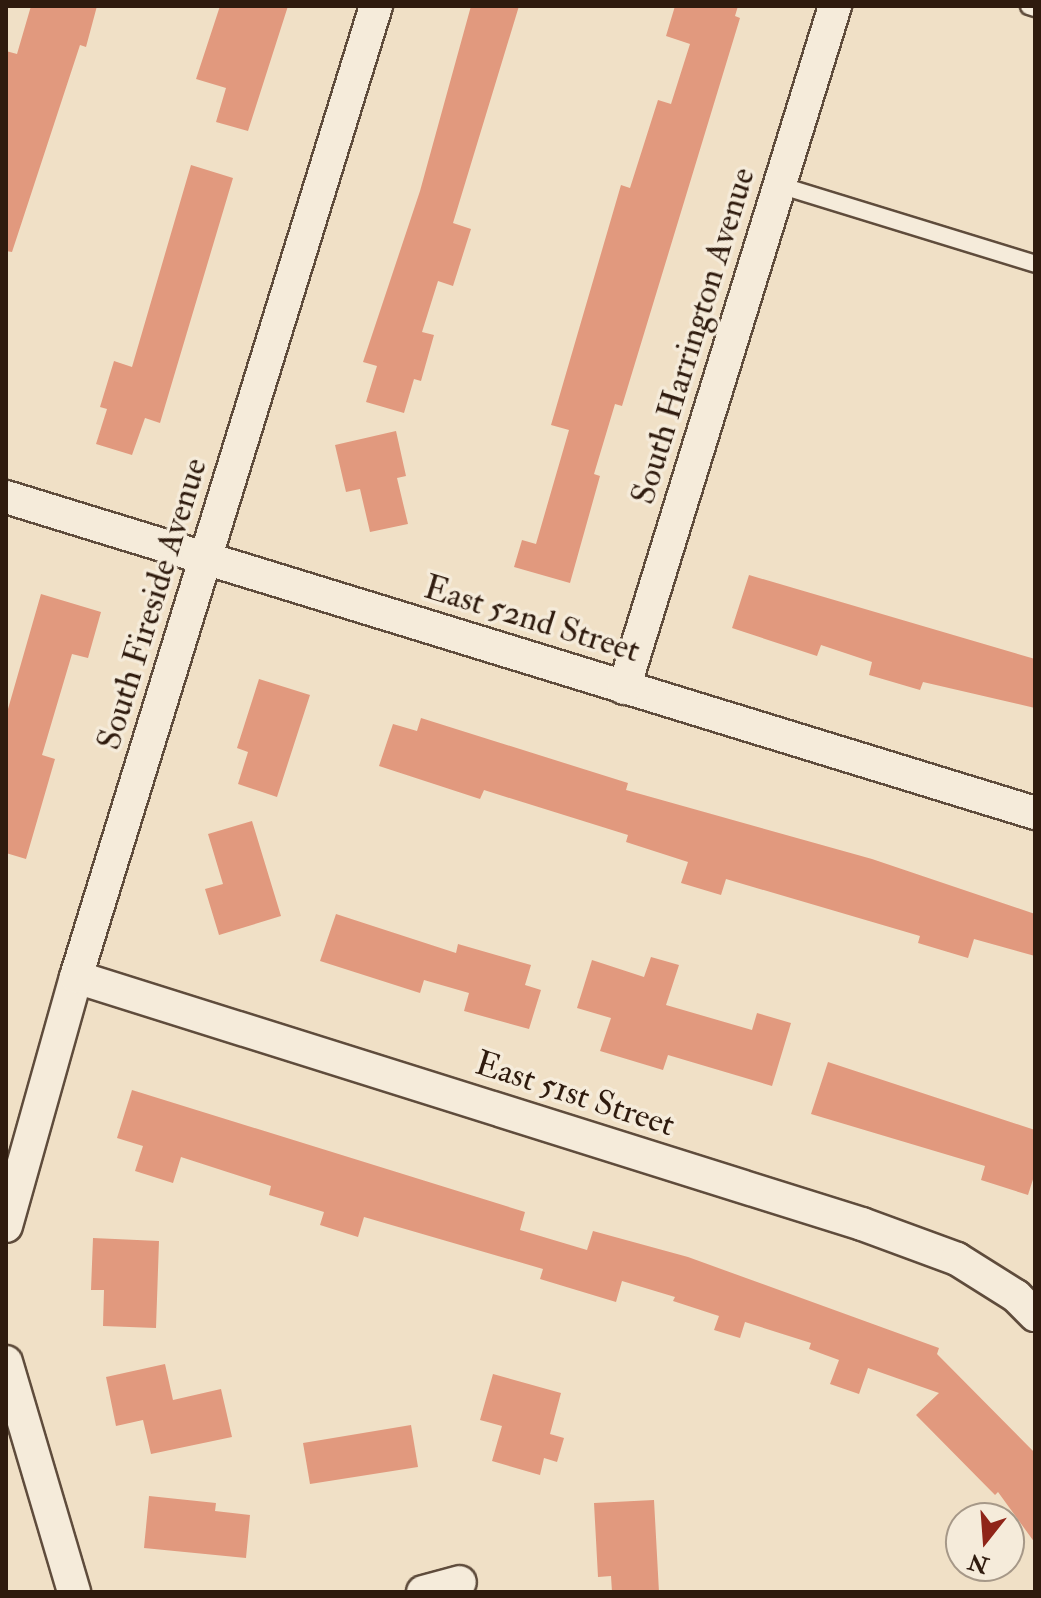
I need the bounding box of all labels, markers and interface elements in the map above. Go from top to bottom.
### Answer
street label: South Harrington Avenue [622,163,764,509]
street label: South Fireside Avenue [88,453,216,755]
street label: East 52nd Street [419,567,645,671]
street label: East 51st Street [470,1043,680,1145]
north arrow [945,1502,1025,1582]
text: N [965,1547,992,1579]

